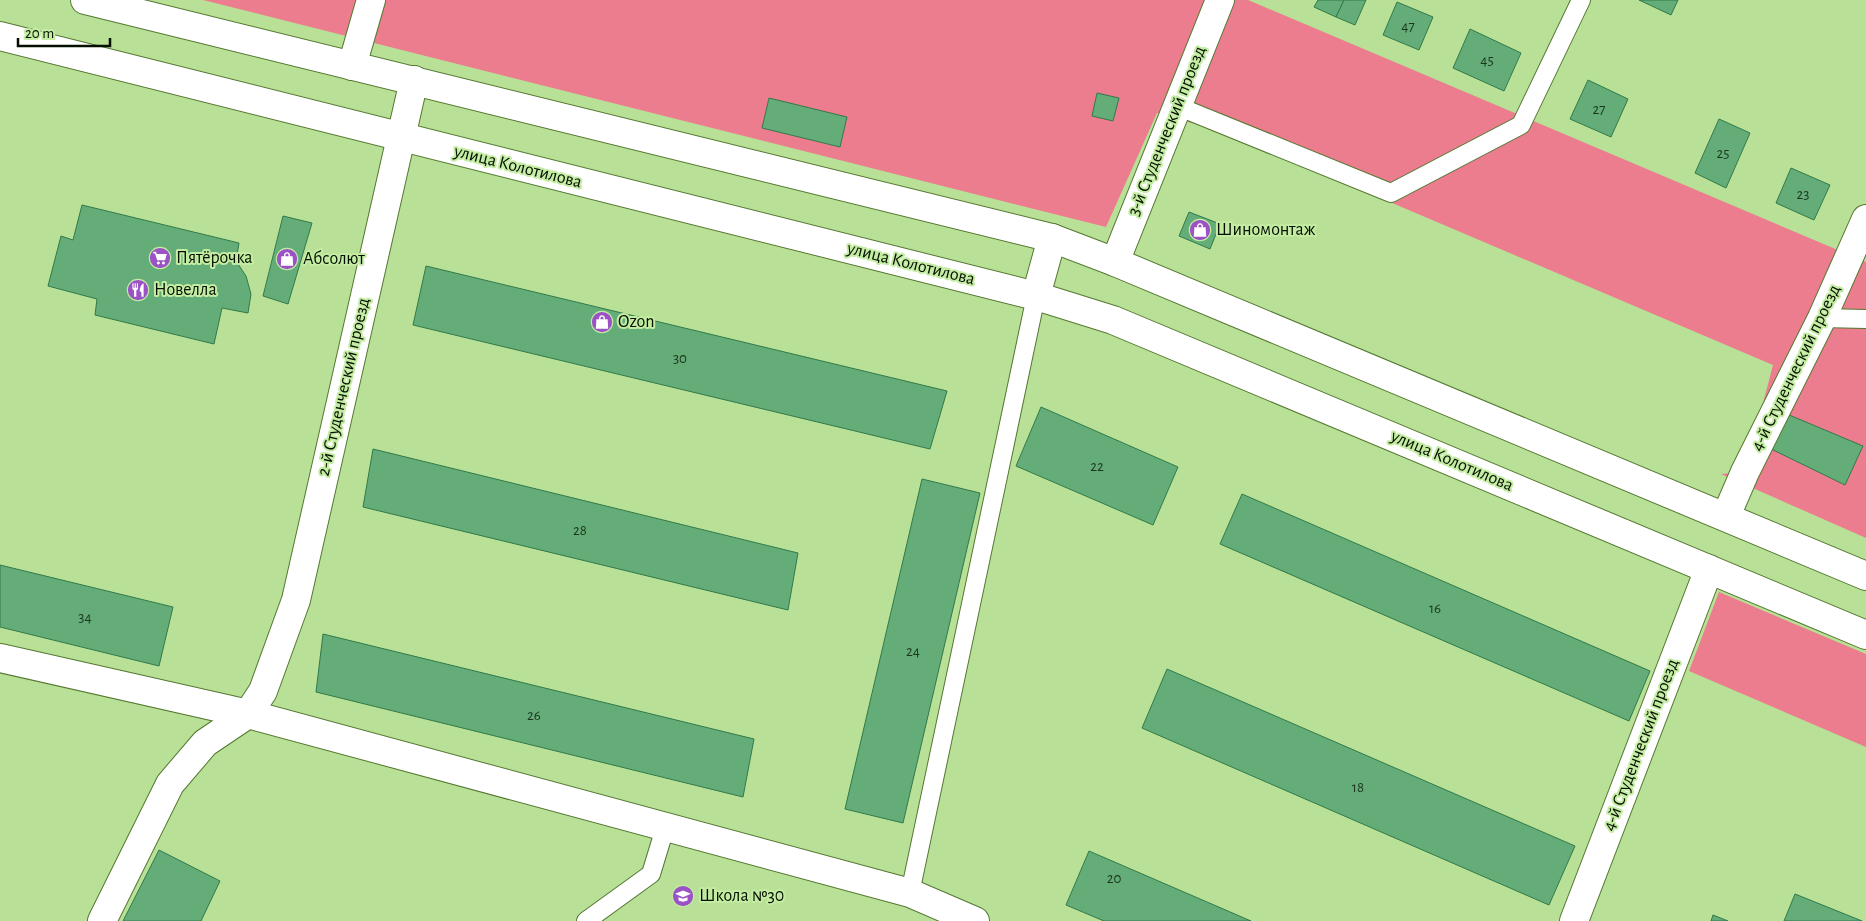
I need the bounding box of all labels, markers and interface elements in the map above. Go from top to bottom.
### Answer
scale bar [18,15,110,47]
house number: 47 [1401,19,1415,34]
text: 20 m [25,26,54,41]
street label: 3-й Студенческий проезд [1125,43,1209,219]
house number: 45 [1480,53,1494,68]
house number: 27 [1592,102,1606,117]
street label: улица Колотилова [451,142,584,192]
house number: 25 [1716,146,1730,161]
house number: 23 [1796,187,1810,202]
shop icon: Шиномонтаж [1188,218,1212,242]
place label: Шиномонтаж [1216,221,1316,239]
street label: улица Колотилова [844,239,977,289]
supermarket icon: Пятёрочка [148,246,172,270]
shop icon: Абсолют [275,247,299,271]
place label: Пятёрочка [176,249,253,267]
place label: Абсолют [303,249,365,268]
restaurant icon: Новелла [126,278,150,302]
place label: Новелла [154,281,217,299]
street label: 4-й Студенческий проезд [1748,282,1844,454]
street label: 2-й Студенческий проезд [315,296,373,478]
shop icon: Ozon [590,310,614,334]
place label: Ozon [618,313,655,331]
house number: 30 [673,351,687,366]
street label: улица Колотилова [1387,427,1516,495]
house number: 22 [1090,459,1104,474]
house number: 28 [573,523,587,538]
house number: 16 [1429,601,1441,616]
house number: 34 [78,610,92,625]
house number: 24 [906,644,920,659]
street label: 4-й Студенческий проезд [1600,656,1682,834]
house number: 26 [527,708,541,723]
house number: 18 [1352,780,1364,795]
house number: 20 [1107,871,1121,886]
school or university icon: Школа №30 [671,884,695,908]
place label: Школа №30 [699,887,784,905]

